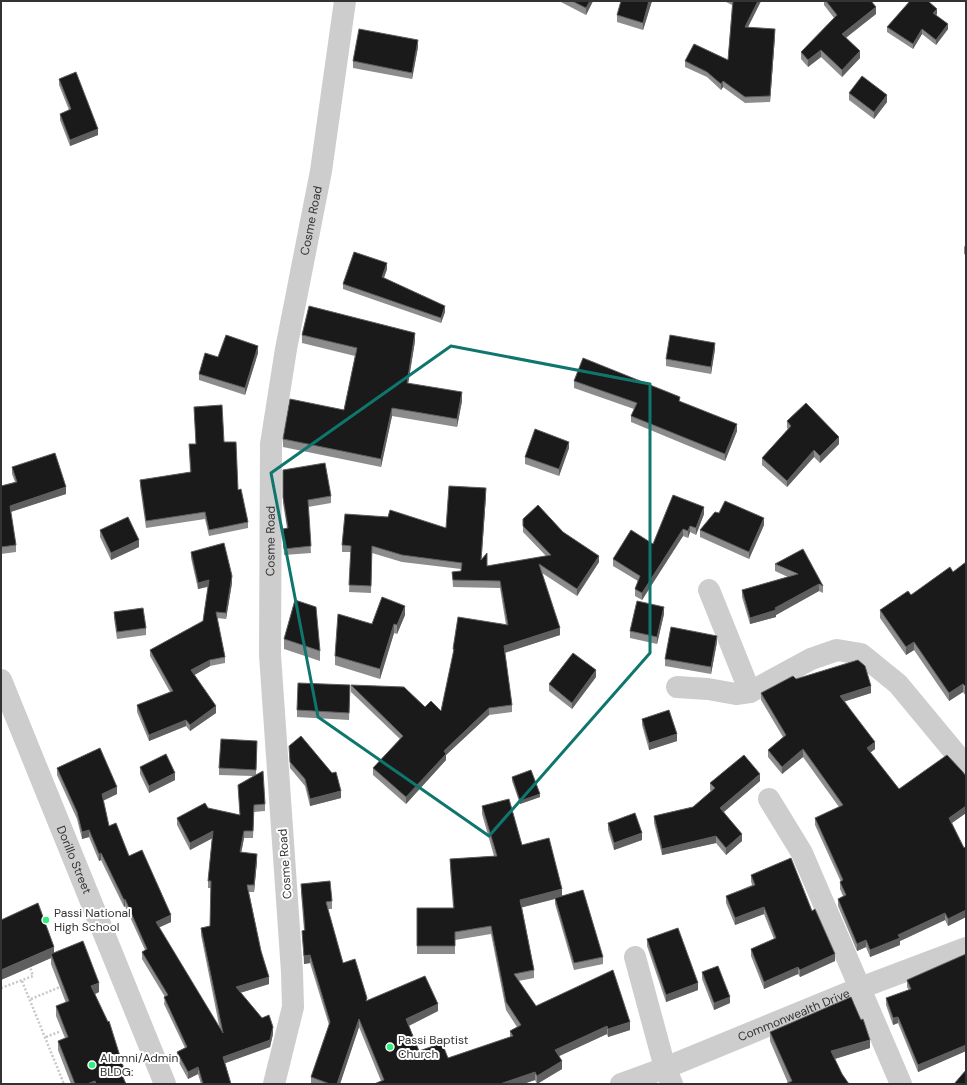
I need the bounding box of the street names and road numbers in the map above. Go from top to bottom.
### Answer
street label: Cosme Road [297,185,326,257]
street label: Cosme Road [262,506,279,576]
street label: Dorillo Street [53,823,95,897]
street label: Cosme Road [275,828,295,900]
street label: Commonwealth Drive [735,985,852,1045]

